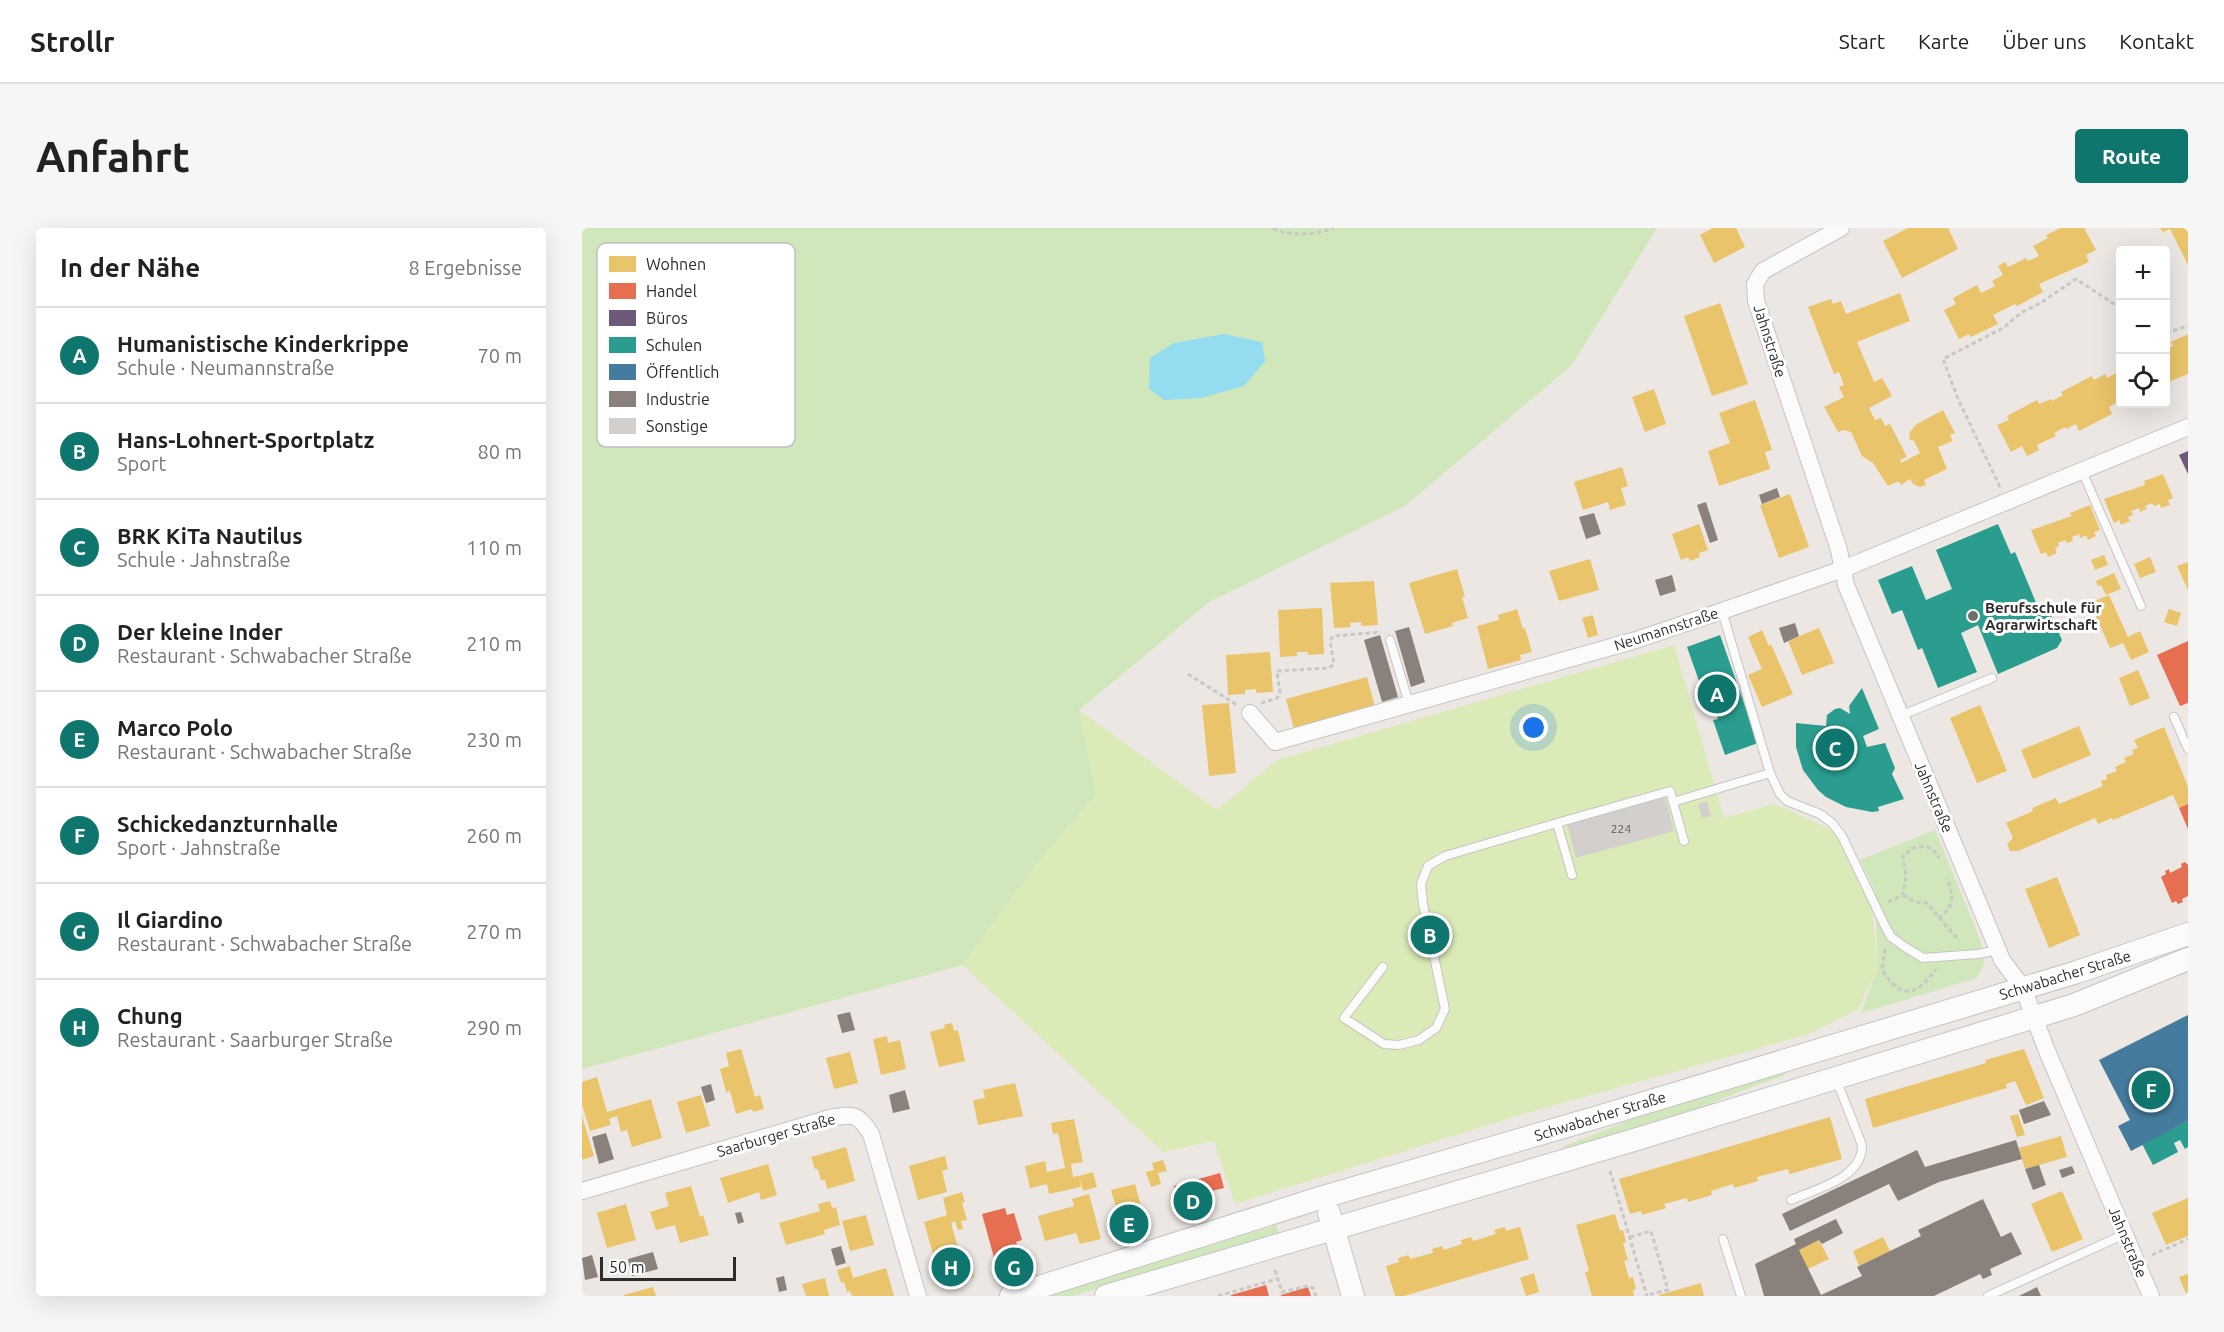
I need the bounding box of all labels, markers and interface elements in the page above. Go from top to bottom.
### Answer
text: Strollr [30,26,115,57]
text: Start [1839,29,1885,53]
text: Karte [1918,29,1969,53]
text: Über uns [2002,29,2086,53]
text: Kontakt [2119,29,2194,53]
button: Route [2075,129,2188,183]
text: Anfahrt [36,133,190,180]
legend [597,243,795,447]
map controls [2116,246,2170,408]
button: + [2116,246,2170,300]
text: In der Nähe [60,253,200,282]
text: Wohnen [646,255,706,273]
text: 8 Ergebnisse [408,256,522,279]
text: Handel [646,282,697,300]
button: − [2116,300,2170,354]
street label: Jahnstraße [1750,303,1790,379]
text: Büros [646,309,688,327]
text: Humanistische Kinderkrippe [117,331,409,356]
text: Schulen [646,336,702,354]
text: A [72,344,87,367]
text: 70 m [478,344,522,367]
button: locate [2116,354,2170,408]
text: Schule · Neumannstraße [117,356,335,379]
text: Öffentlich [646,363,720,381]
text: Industrie [646,390,710,408]
text: Sonstige [646,417,708,435]
text: Hans-Lohnert-Sportplatz [117,427,374,452]
text: B [73,440,86,463]
text: 80 m [478,440,522,463]
text: Sport [117,452,166,475]
text: BRK KiTa Nautilus [117,523,303,548]
text: C [73,536,86,559]
text: 110 m [466,536,522,559]
text: Schule · Jahnstraße [117,548,290,571]
place label: Berufsschule für Agrarwirtschaft [1985,599,2102,633]
street label: Neumannstraße [1612,604,1720,654]
marker: Berufsschule für Agrarwirtschaft [1966,609,1980,623]
text: Der kleine Inder [117,619,283,644]
text: D [72,632,87,655]
text: 210 m [466,632,522,655]
text: Restaurant · Schwabacher Straße [117,644,412,667]
pin: A [1698,672,1736,716]
your location [1519,713,1548,742]
text: Marco Polo [117,715,233,740]
pin: C [1816,726,1854,770]
text: E [74,728,85,751]
text: 230 m [466,728,522,751]
text: Restaurant · Schwabacher Straße [117,740,412,763]
street label: Jahnstraße [1911,759,1957,835]
text: Schickedanzturnhalle [117,811,338,836]
house number: 224 [1611,822,1631,835]
text: F [74,824,85,847]
text: 260 m [466,824,522,847]
text: Sport · Jahnstraße [117,836,281,859]
text: Il Giardino [117,907,223,932]
pin: B [1410,912,1450,958]
text: G [73,920,86,943]
text: 270 m [466,920,522,943]
text: Restaurant · Schwabacher Straße [117,932,412,955]
street label: Schwabacher Straße [1997,947,2133,1003]
text: Chung [117,1003,183,1028]
text: H [72,1016,87,1039]
text: 290 m [466,1016,522,1039]
text: Restaurant · Saarburger Straße [117,1028,393,1051]
pin: F [2132,1068,2170,1112]
street label: Schwabacher Straße [1532,1088,1668,1144]
street label: Saarburger Straße [715,1110,837,1160]
pin: D [1174,1178,1212,1224]
pin: E [1110,1202,1148,1246]
street label: Jahnstraße [2105,1204,2151,1280]
pin: H [932,1244,970,1290]
pin: G [994,1244,1034,1290]
scale bar [600,1254,736,1282]
text: 50 m [609,1258,645,1276]

